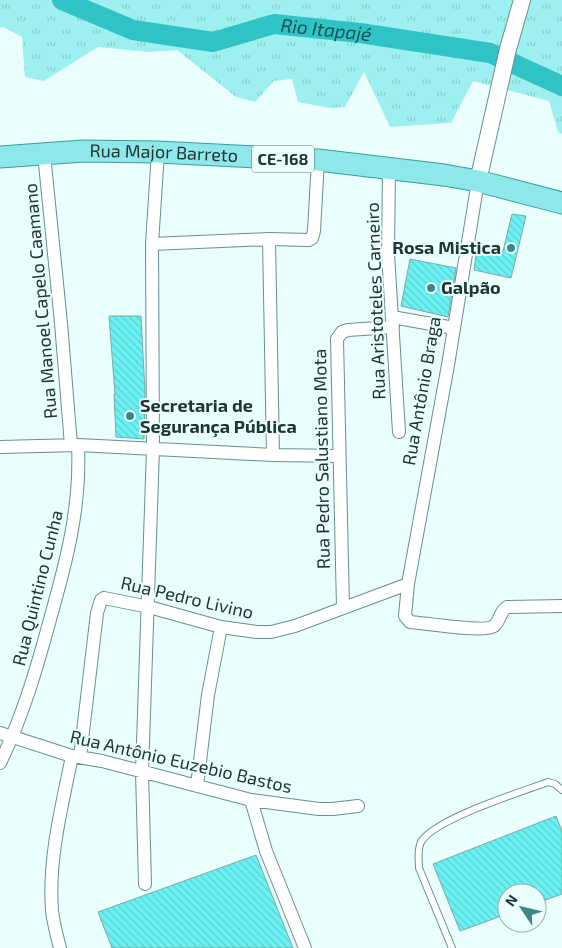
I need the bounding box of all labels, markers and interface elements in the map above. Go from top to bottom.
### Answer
water label: Rio Itapajé [280,13,373,46]
street label: Rua Major Barreto [89,139,239,166]
road number: CE-168 [252,146,314,172]
street label: Rua Manoel Capelo Caamano [19,182,61,420]
street label: Rua Aristoteles Carneiro [361,202,389,400]
place label: Rosa Mistica [392,236,501,258]
marker: Rosa Mistica [505,242,517,254]
place label: Galpão [441,276,501,298]
marker: Galpão [425,282,437,294]
street label: Rua Antônio Braga [397,315,445,467]
street label: Rua Pedro Salustiano Mota [308,349,334,569]
place label: Secretaria de Segurança Pública [140,394,297,438]
marker: Secretaria de Segurança Pública [124,410,136,422]
street label: Rua Quintino Cunha [7,508,67,668]
street label: Rua Pedro Livino [119,571,256,623]
street label: Rua Antônio Euzebio Bastos [68,725,294,797]
north arrow [497,883,547,933]
text: N [501,891,521,909]

